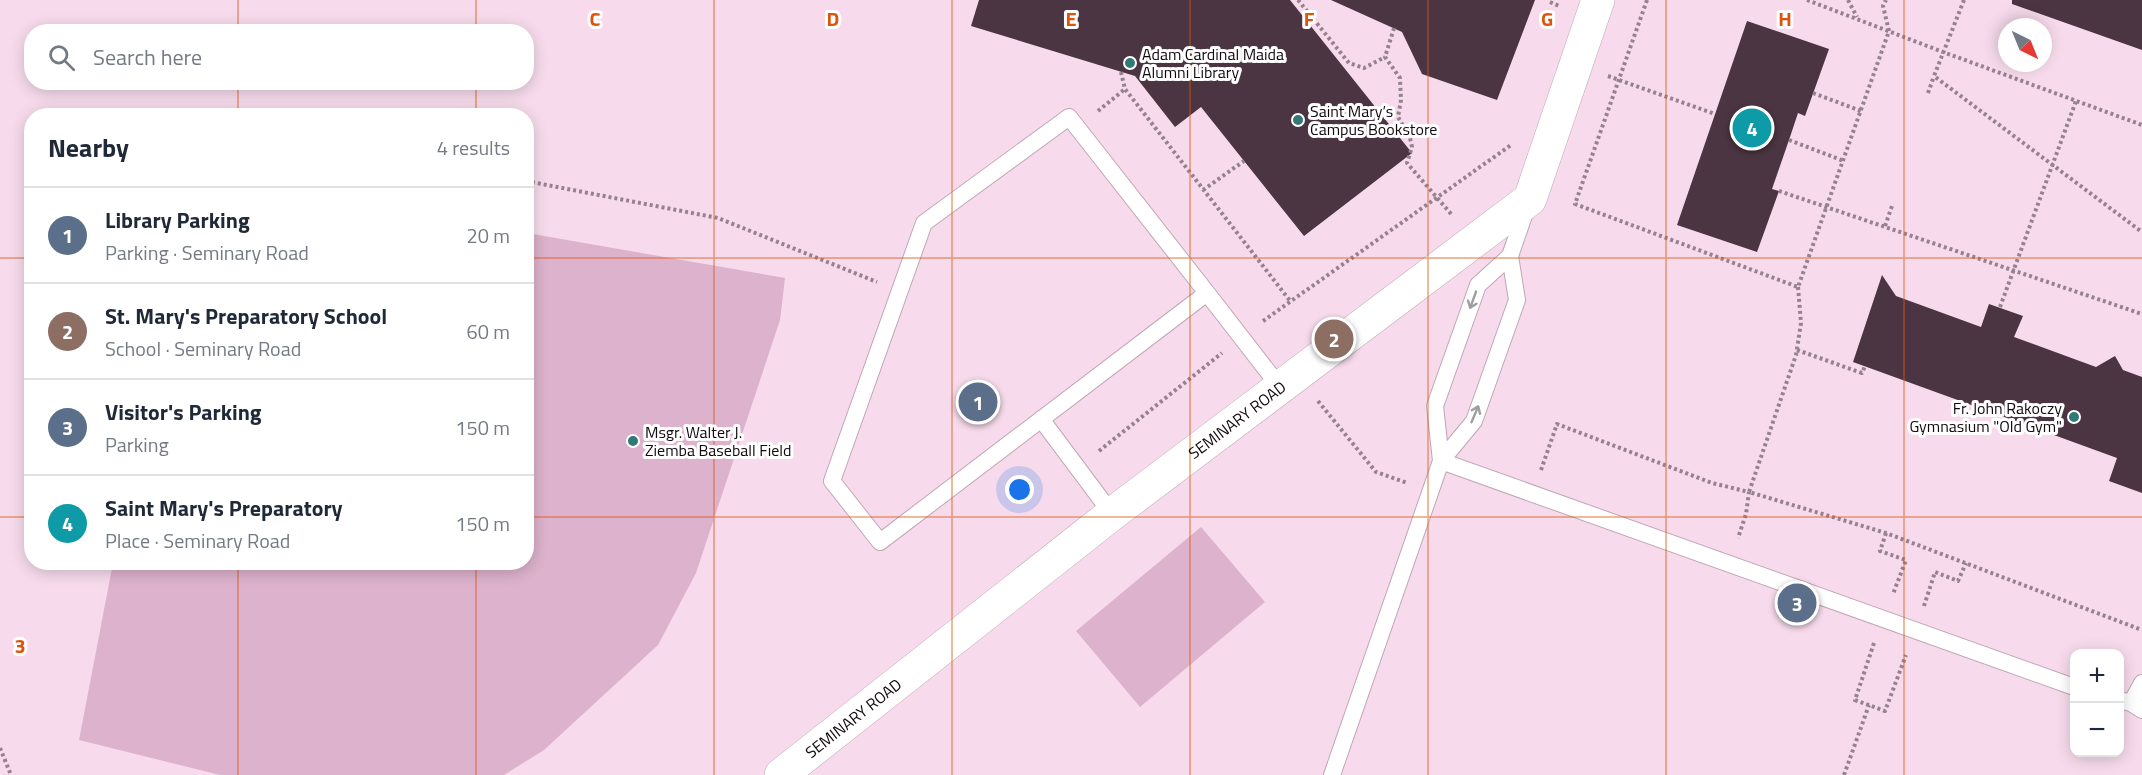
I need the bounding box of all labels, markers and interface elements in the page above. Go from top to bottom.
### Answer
text: C [590,3,601,34]
text: D [827,3,839,34]
text: E [1065,3,1077,34]
text: F [1304,3,1315,34]
text: G [1541,3,1553,34]
text: H [1778,3,1792,34]
north arrow [1998,18,2052,72]
search box [24,24,534,90]
text: Search here [93,40,202,74]
icon: search [45,41,78,74]
place label: Adam Cardinal Maida Alumni Library [1142,42,1284,84]
marker: Adam Cardinal Maida Alumni Library [1123,56,1137,70]
place label: Saint Mary’s Campus Bookstore [1310,99,1437,141]
pin: 4 [1732,106,1772,150]
marker: Saint Mary’s Campus Bookstore [1291,113,1305,127]
text: Nearby [48,128,129,167]
text: 4 results [437,132,510,163]
text: Library Parking [105,203,250,237]
text: 1 [62,220,73,251]
text: 20 m [466,220,510,251]
text: Parking · Seminary Road [105,237,309,268]
one-way arrow [1466,290,1477,309]
text: St. Mary's Preparatory School [105,299,387,333]
text: 2 [62,316,73,347]
text: 60 m [466,316,510,347]
pin: 2 [1314,316,1354,362]
text: School · Seminary Road [105,333,301,364]
street label: SEMINARY ROAD [1183,375,1291,465]
pin: 1 [958,380,998,424]
text: Visitor's Parking [105,395,262,429]
place label: Fr. John Rakoczy Gymnasium "Old Gym" [1909,396,2062,438]
one-way arrow [1470,406,1482,424]
marker: Fr. John Rakoczy Gymnasium "Old Gym" [2067,410,2081,424]
text: 3 [62,412,73,443]
text: 150 m [455,412,510,443]
place label: Msgr. Walter J. Ziemba Baseball Field [645,420,791,462]
text: Parking [105,429,169,460]
marker: Msgr. Walter J. Ziemba Baseball Field [626,434,640,448]
your location [1005,475,1034,504]
text: Saint Mary's Preparatory [105,491,343,525]
text: 4 [62,508,73,539]
text: 150 m [455,508,510,539]
text: Place · Seminary Road [105,525,290,556]
pin: 3 [1778,580,1816,626]
text: 3 [14,630,26,661]
map controls [2070,649,2124,757]
button: + [2070,649,2124,703]
street label: SEMINARY ROAD [800,672,907,764]
button: − [2070,703,2124,757]

